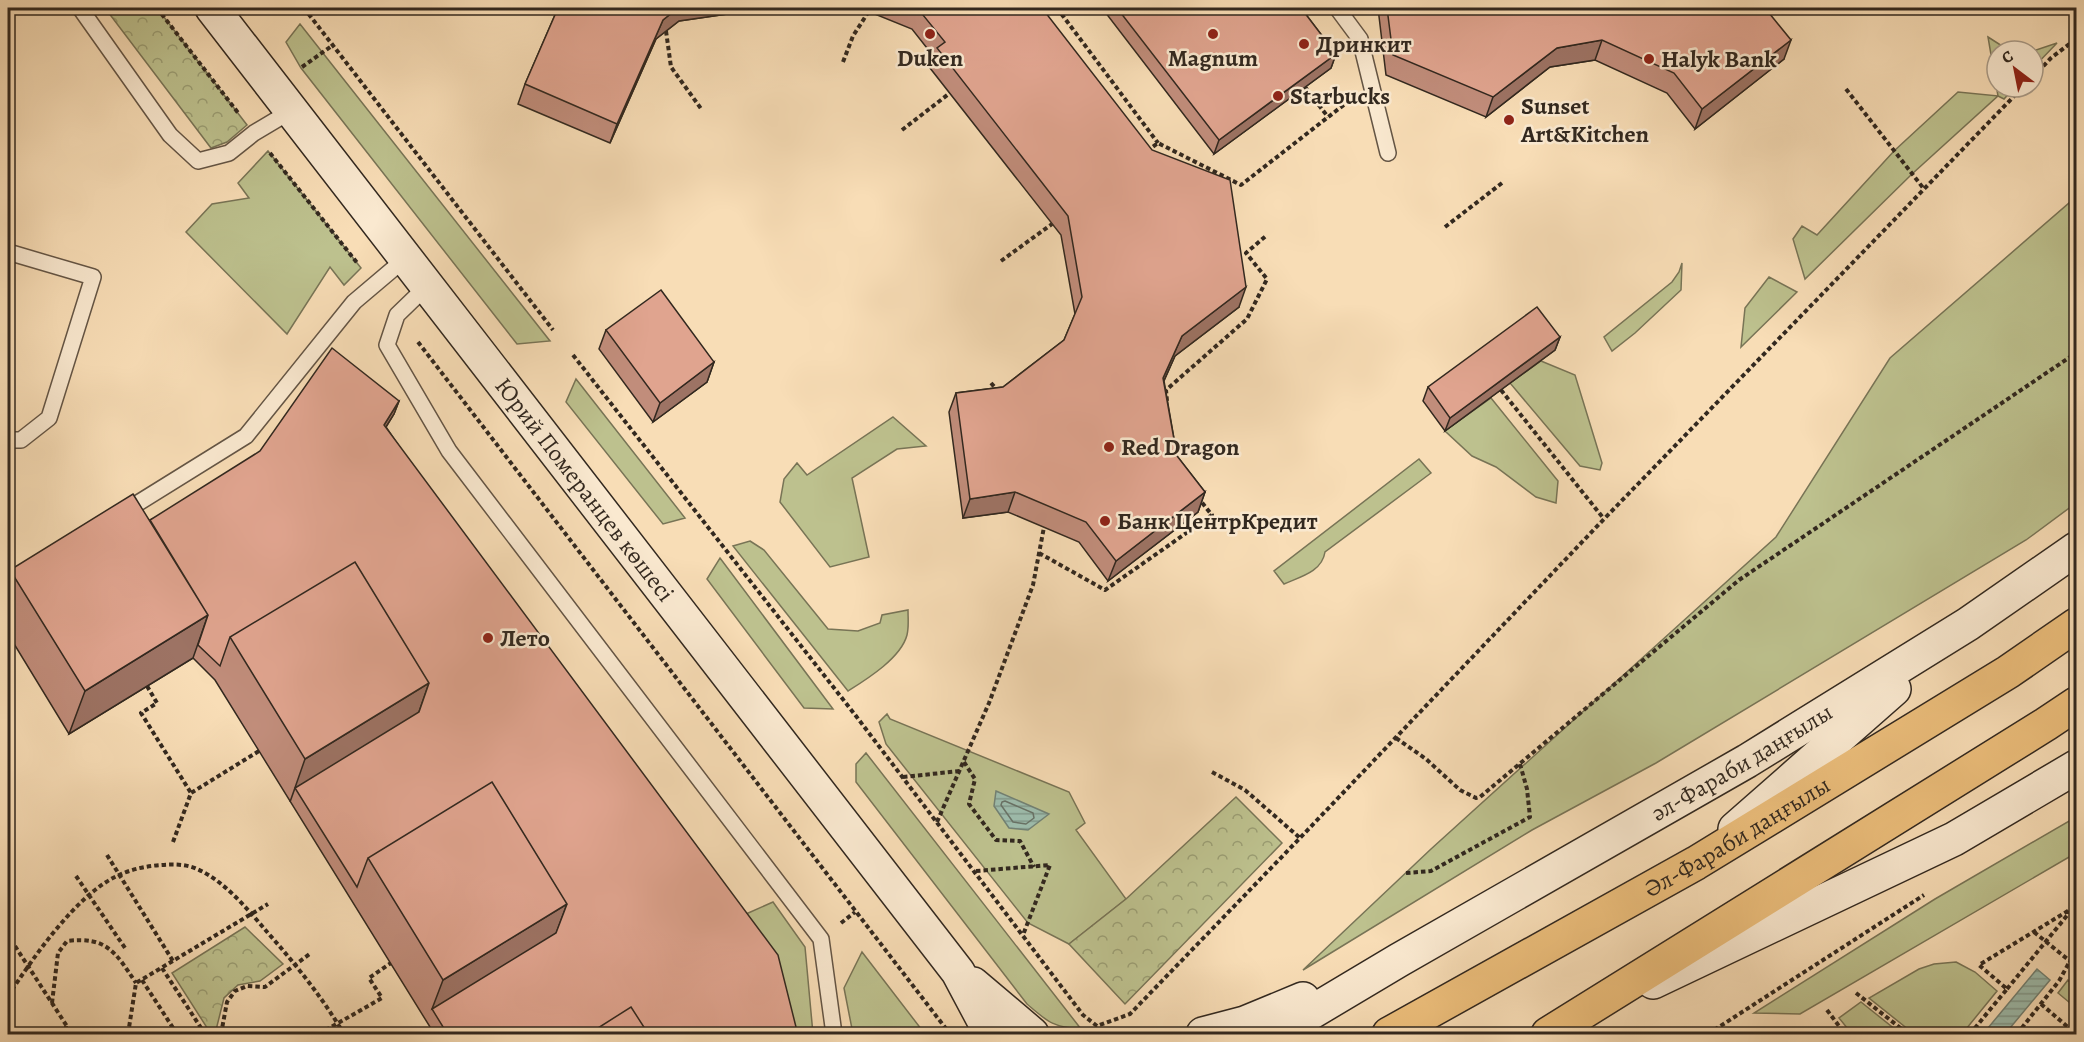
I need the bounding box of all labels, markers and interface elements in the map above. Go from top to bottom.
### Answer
marker: Duken [923,27,937,41]
marker: Magnum [1206,27,1220,41]
place label: Дринкит [1316,28,1412,60]
marker: Дринкит [1297,37,1311,51]
north arrow [1985,39,2045,99]
place label: Duken [897,42,964,74]
place label: Magnum [1168,42,1258,74]
place label: Halyk Bank [1661,43,1777,75]
text: С [1998,45,2018,69]
marker: Halyk Bank [1642,52,1656,66]
place label: Starbucks [1290,80,1390,112]
marker: Starbucks [1271,89,1285,103]
place label: Sunset Art&Kitchen [1520,90,1650,150]
marker: Sunset Art&Kitchen [1502,113,1516,127]
street label: Юрий Померанцев көшесі [488,371,682,608]
place label: Red Dragon [1121,431,1240,463]
marker: Red Dragon [1102,440,1116,454]
place label: Банк ЦентрКредит [1117,505,1318,537]
marker: Банк ЦентрКредит [1098,514,1112,528]
place label: Лето [500,622,550,654]
marker: Лето [481,631,495,645]
street label: әл-Фараби даңғылы [1645,696,1839,829]
street label: Әл-Фараби даңғылы [1638,769,1836,905]

